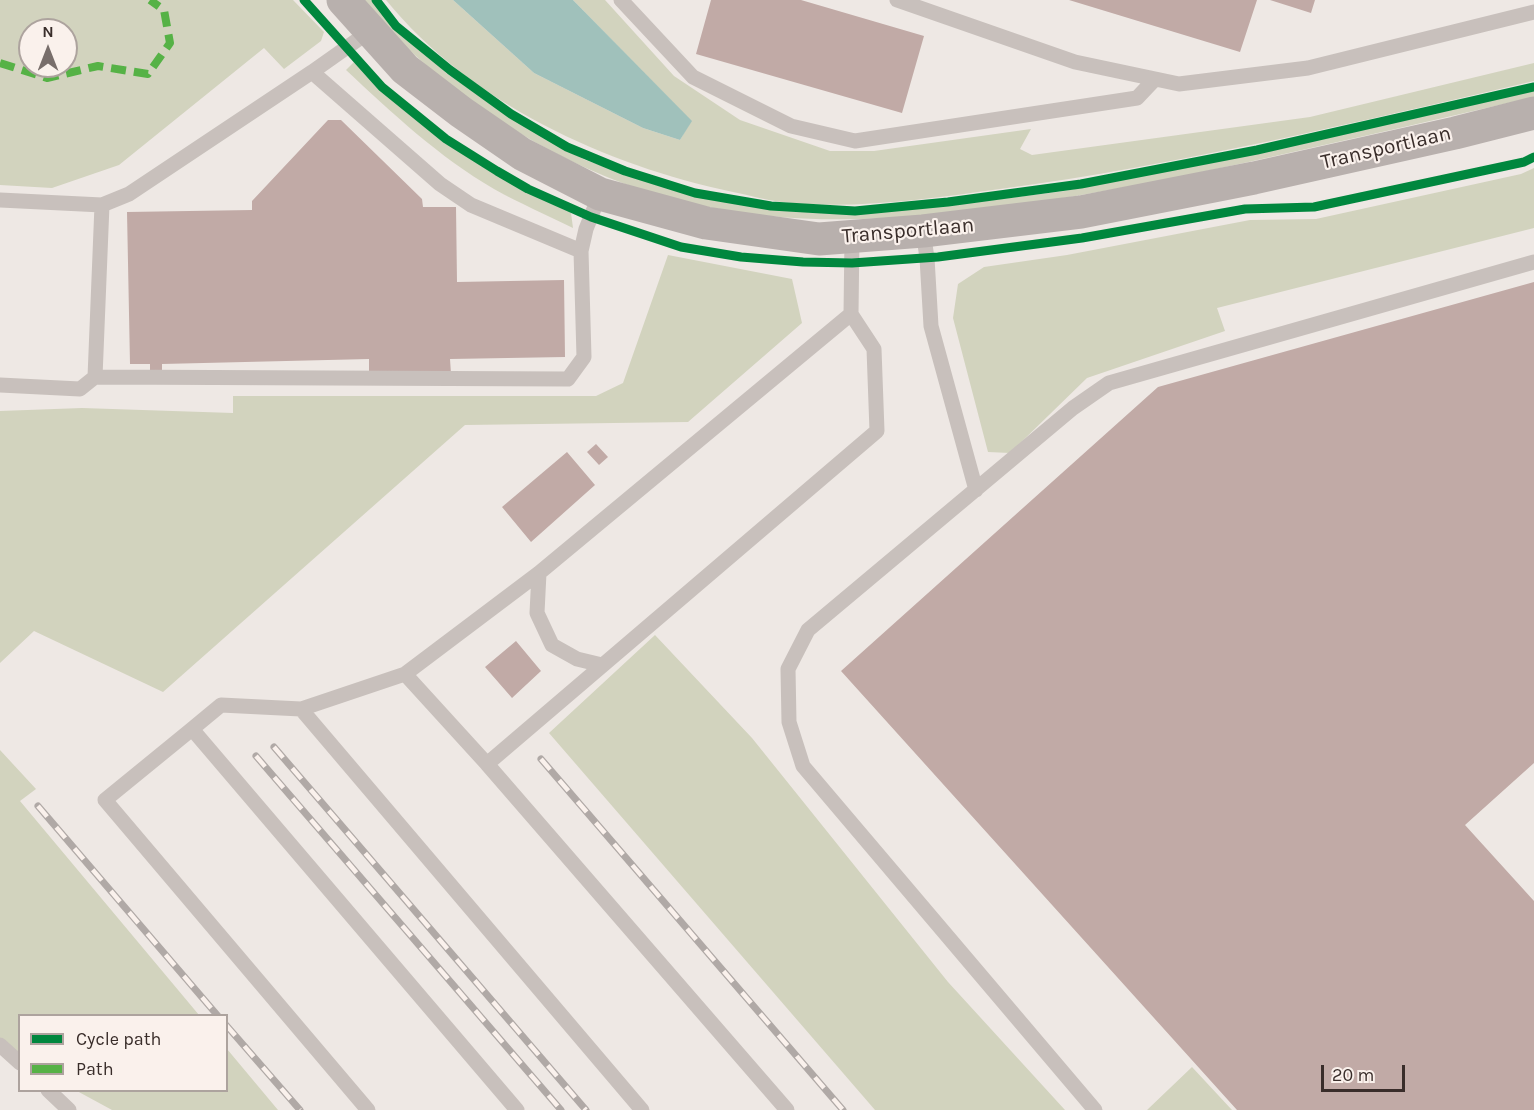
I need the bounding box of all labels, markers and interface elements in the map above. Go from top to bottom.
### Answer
north arrow [18,18,78,78]
text: N [42,22,54,41]
street label: Transportlaan [1318,121,1454,175]
street label: Transportlaan [841,213,975,249]
legend [18,1014,228,1092]
text: Cycle path [76,1028,161,1050]
scale bar [1324,1053,1408,1091]
text: Path [76,1058,114,1080]
text: 20 m [1332,1064,1374,1086]

